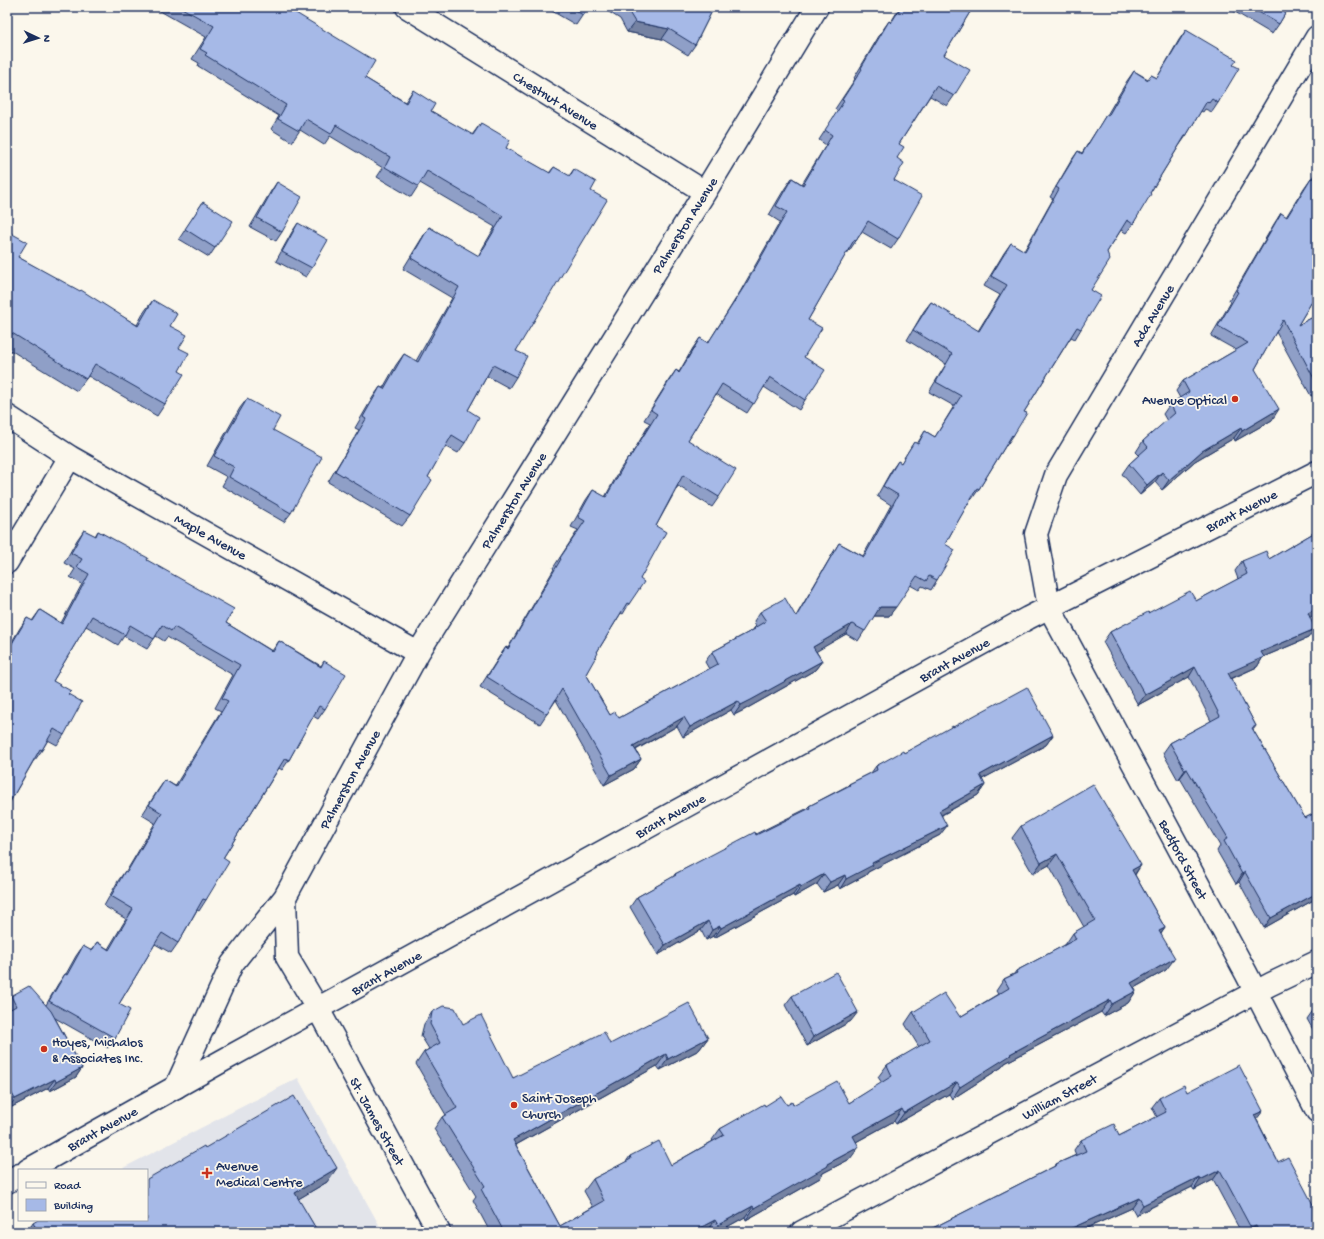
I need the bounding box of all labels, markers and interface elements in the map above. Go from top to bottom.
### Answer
north arrow [18,18,58,58]
text: N [40,35,52,43]
street label: Chestnut Avenue [509,69,601,136]
street label: Palmerston Avenue [649,174,723,279]
street label: Ada Avenue [1129,281,1180,351]
place label: Avenue Optical [1142,393,1227,410]
marker: Avenue Optical [1230,394,1240,404]
street label: Palmerston Avenue [478,449,552,554]
street label: Brant Avenue [1203,487,1281,538]
street label: Maple Avenue [171,511,250,565]
street label: Brant Avenue [916,635,994,688]
street label: Palmerston Avenue [316,727,386,834]
street label: Brant Avenue [632,791,710,844]
street label: Bedford Street [1153,816,1211,904]
street label: Brant Avenue [348,948,426,1001]
place label: Hoyes, Michalos & Associates Inc. [52,1035,144,1068]
marker: Hoyes, Michalos & Associates Inc. [39,1044,49,1054]
street label: William Street [1020,1071,1102,1125]
street label: St. James Street [345,1075,408,1170]
place label: Saint Joseph Church [522,1091,597,1124]
marker: Saint Joseph Church [509,1100,519,1110]
street label: Brant Avenue [64,1104,142,1157]
place label: Avenue Medical Centre [216,1159,303,1192]
marker: Avenue Medical Centre [201,1167,213,1179]
legend [18,1169,148,1221]
text: Road [54,1180,81,1194]
text: Building [53,1200,93,1214]

